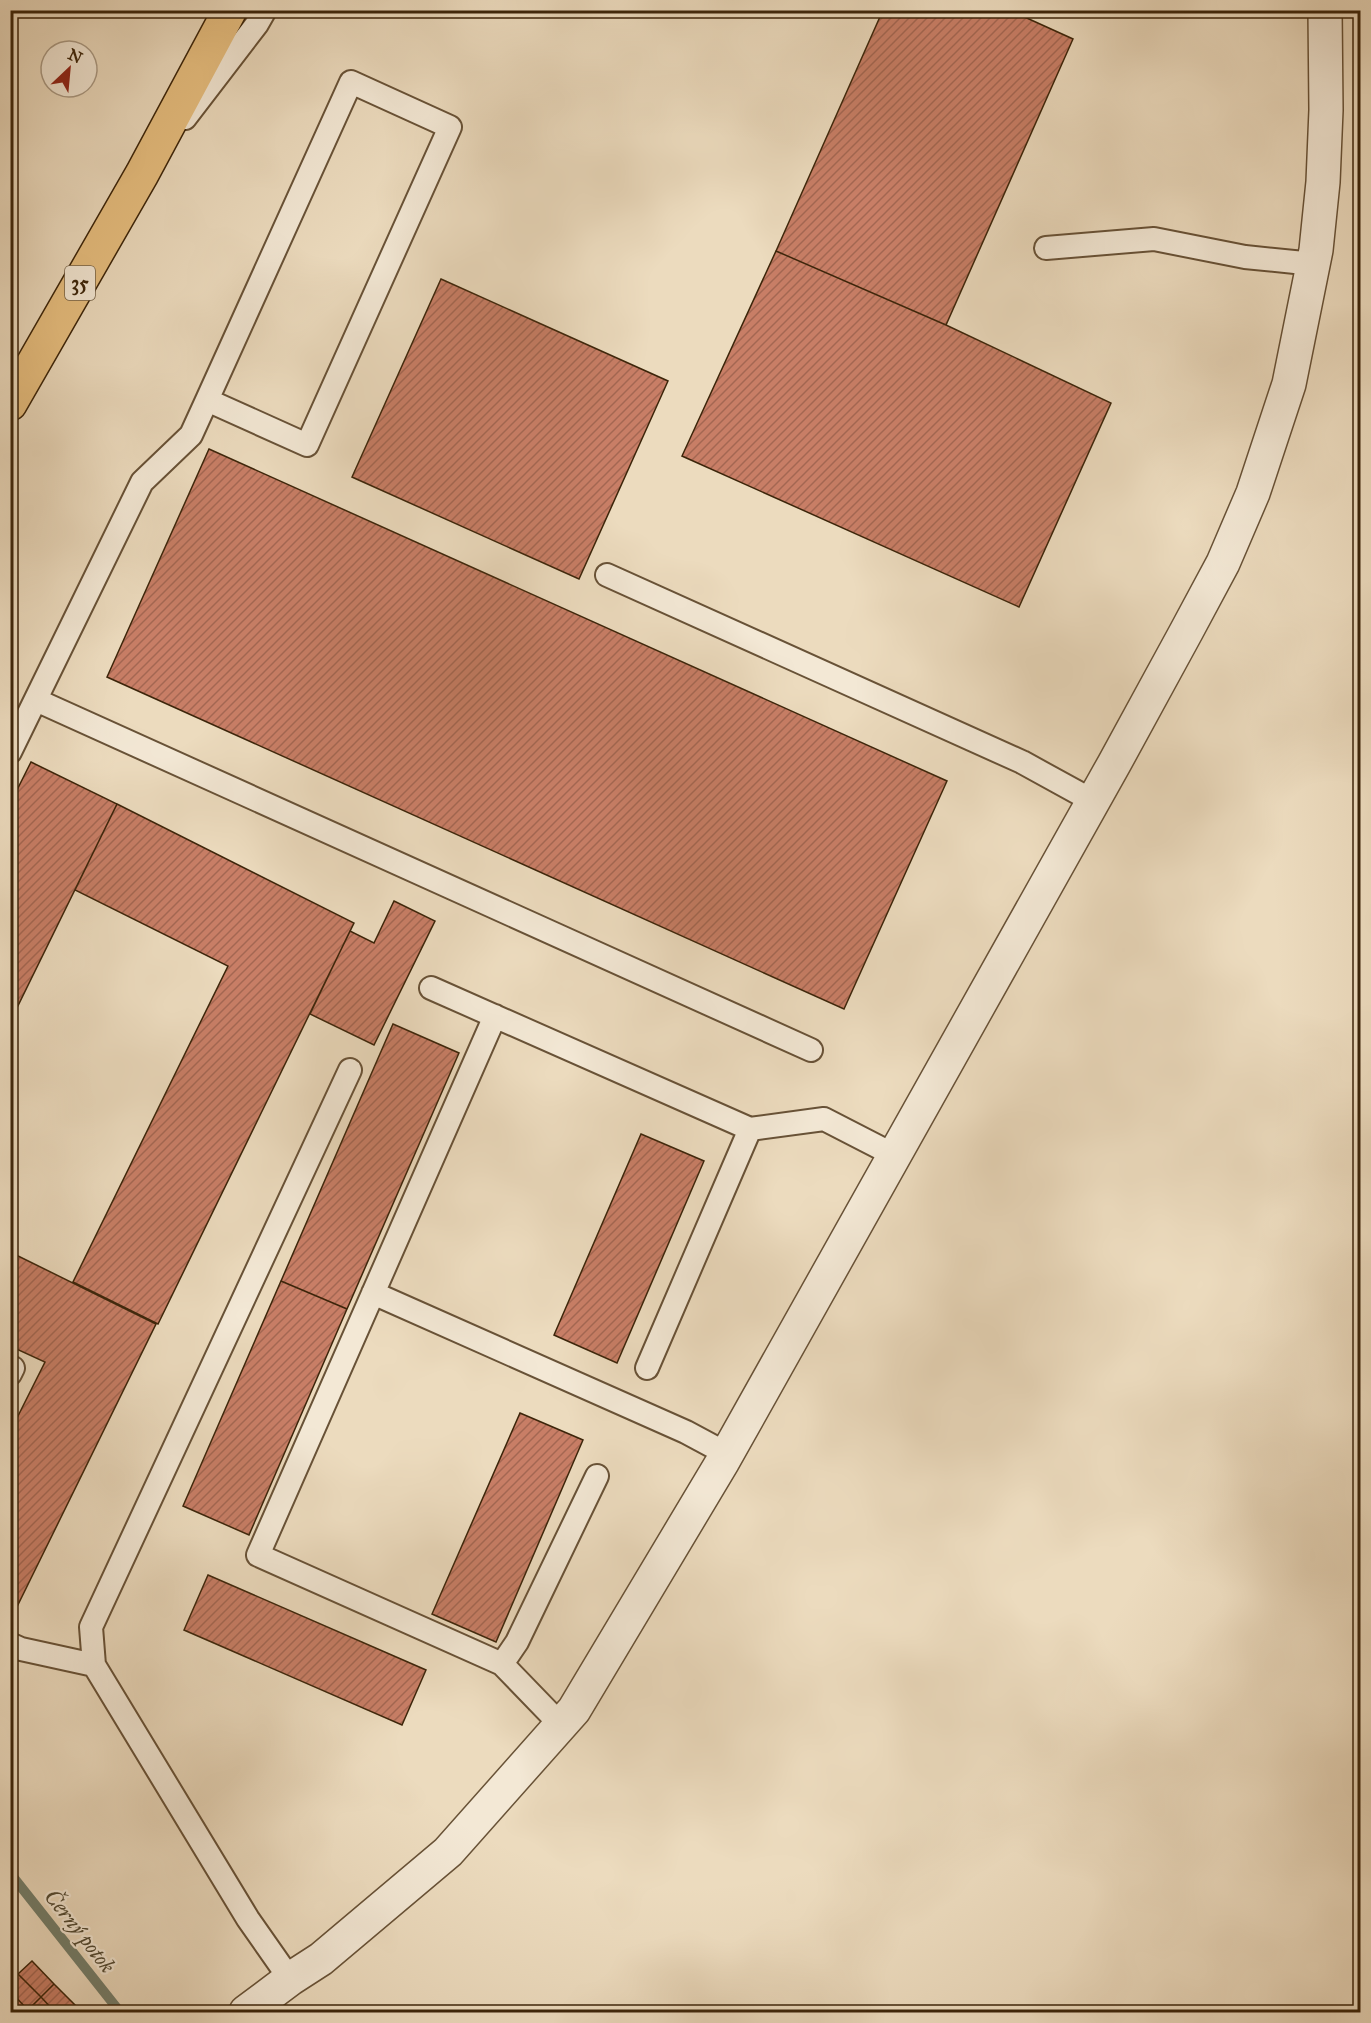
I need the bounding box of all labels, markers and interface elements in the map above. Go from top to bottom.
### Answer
north arrow [39,39,99,99]
text: N [65,44,86,68]
road number: 35 [65,266,95,300]
water label: Černý potok [39,1883,121,1979]

